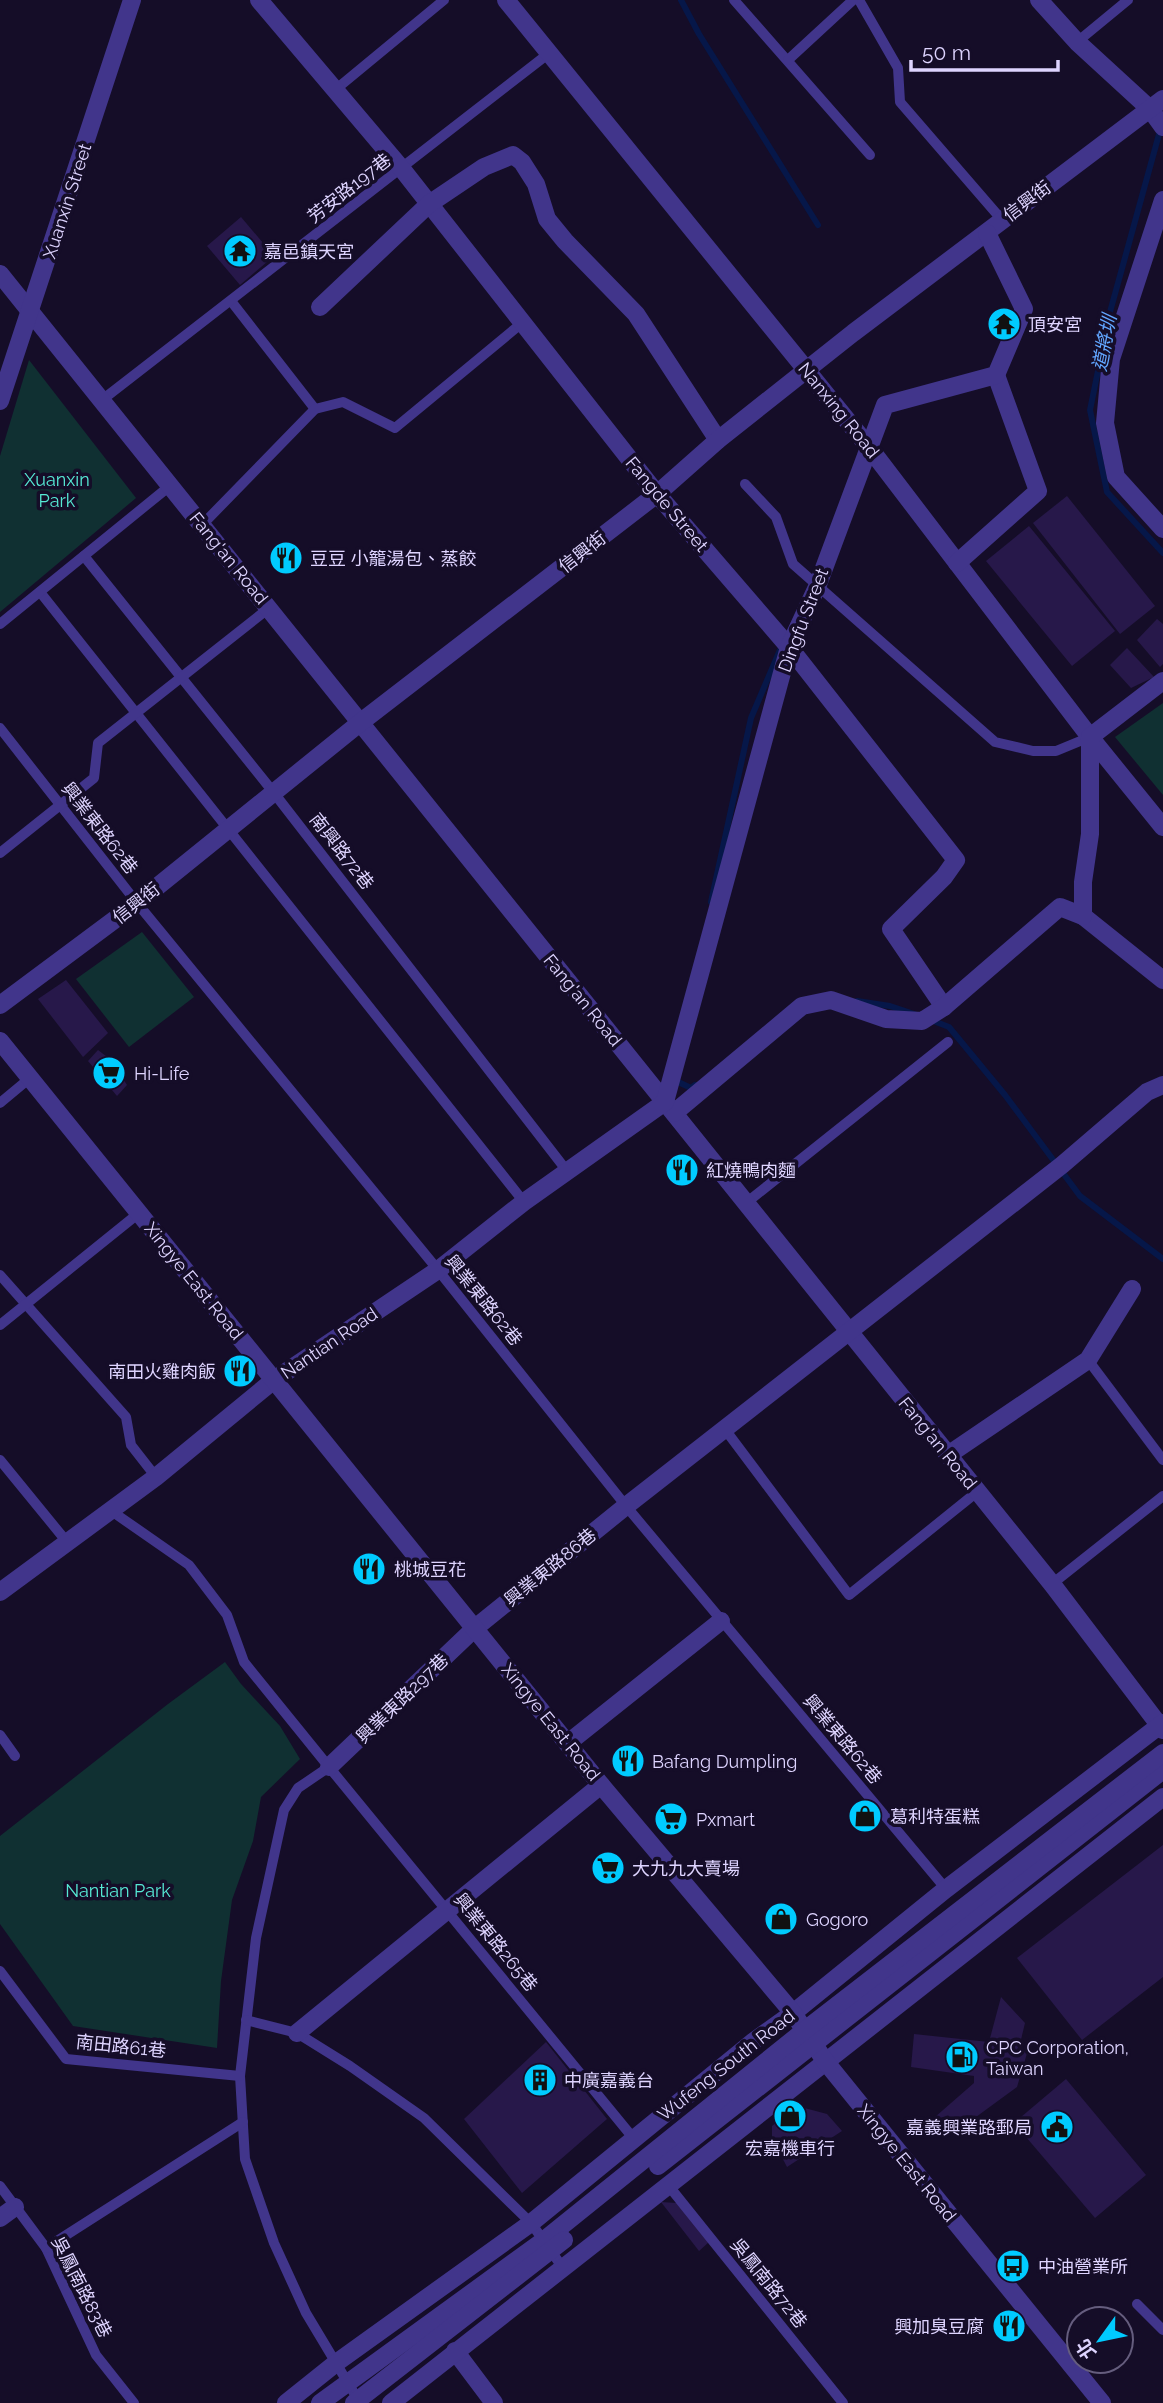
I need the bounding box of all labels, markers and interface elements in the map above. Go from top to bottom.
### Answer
scale bar [911,28,1058,72]
text: 50 m [922,40,971,65]
street label: Xuanxin Street [38,141,96,261]
street label: 芳安路197巷 [303,149,395,227]
street label: 信興街 [999,176,1055,226]
temple icon: 嘉邑鎮天宮 [221,232,259,270]
place label: 嘉邑鎮天宮 [264,241,354,262]
temple icon: 頂安宮 [985,305,1023,343]
water label: 道將圳 [1088,310,1121,373]
place label: 頂安宮 [1028,314,1082,335]
street label: Nanxing Road [794,358,884,462]
street label: Fangde Street [621,452,713,556]
park label: Xuanxin Park [24,469,90,511]
street label: Fang'an Road [185,508,273,608]
street label: 信興街 [554,527,610,577]
restaurant icon: 豆豆 小籠湯包、蒸餃 [267,539,305,577]
place label: 豆豆 小籠湯包、蒸餃 [310,548,477,569]
street label: Dingfu Street [774,565,832,675]
street label: 興業東路62巷 [58,778,142,878]
street label: 南興路72巷 [306,809,378,893]
street label: 信興街 [108,878,164,928]
street label: Fang'an Road [539,950,627,1050]
supermarket icon: Hi-Life [90,1054,128,1092]
place label: Hi-Life [134,1063,190,1084]
restaurant icon: 紅燒鴨肉麵 [663,1151,701,1189]
place label: 紅燒鴨肉麵 [706,1160,796,1181]
street label: Xingye East Road [140,1218,248,1344]
street label: 興業東路62巷 [441,1251,527,1349]
street label: Nantian Road [277,1303,381,1383]
restaurant icon: 南田火雞肉飯 [221,1352,259,1390]
place label: 南田火雞肉飯 [108,1361,216,1382]
street label: Fang'an Road [894,1393,982,1493]
street label: 興業東路86巷 [500,1524,600,1610]
restaurant icon: 桃城豆花 [350,1550,388,1588]
place label: 桃城豆花 [394,1559,466,1580]
street label: 興業東路297巷 [352,1649,452,1747]
street label: Xingye East Road [497,1659,605,1785]
street label: 興業東路62巷 [800,1690,886,1788]
restaurant icon: Bafang Dumpling [609,1742,647,1780]
place label: Bafang Dumpling [652,1751,797,1772]
shop icon: 葛利特蛋糕 [846,1797,884,1835]
supermarket icon: Pxmart [652,1800,690,1838]
place label: 葛利特蛋糕 [890,1806,980,1827]
place label: Pxmart [696,1809,755,1830]
supermarket icon: 大九九大賣場 [589,1849,627,1887]
place label: 大九九大賣場 [632,1858,740,1879]
park label: Nantian Park [65,1880,171,1901]
street label: 興業東路265巷 [450,1889,542,1995]
shop icon: Gogoro [762,1900,800,1938]
place label: Gogoro [806,1909,868,1930]
street label: Wufeng South Road [653,2005,799,2125]
street label: 南田路61巷 [75,2031,167,2061]
place label: CPC Corporation, Taiwan [986,2037,1129,2079]
fuel station icon: CPC Corporation, Taiwan [943,2038,981,2076]
building icon: 中廣嘉義台 [521,2061,559,2099]
place label: 中廣嘉義台 [564,2070,654,2091]
shop icon: 宏嘉機車行 [771,2097,809,2135]
street label: Xingye East Road [853,2100,961,2226]
public building icon: 嘉義興業路郵局 [1038,2108,1076,2146]
place label: 嘉義興業路郵局 [906,2117,1032,2138]
place label: 宏嘉機車行 [745,2138,835,2159]
street label: 吳鳳南路83巷 [48,2233,116,2341]
street label: 吳鳳南路72巷 [727,2234,811,2332]
bus stop icon: 中油營業所 [994,2247,1032,2285]
place label: 中油營業所 [1038,2256,1128,2277]
north arrow [1065,2305,1135,2375]
restaurant icon: 興加臭豆腐 [990,2307,1028,2345]
place label: 興加臭豆腐 [894,2316,984,2337]
text: 北 [1071,2335,1100,2363]

